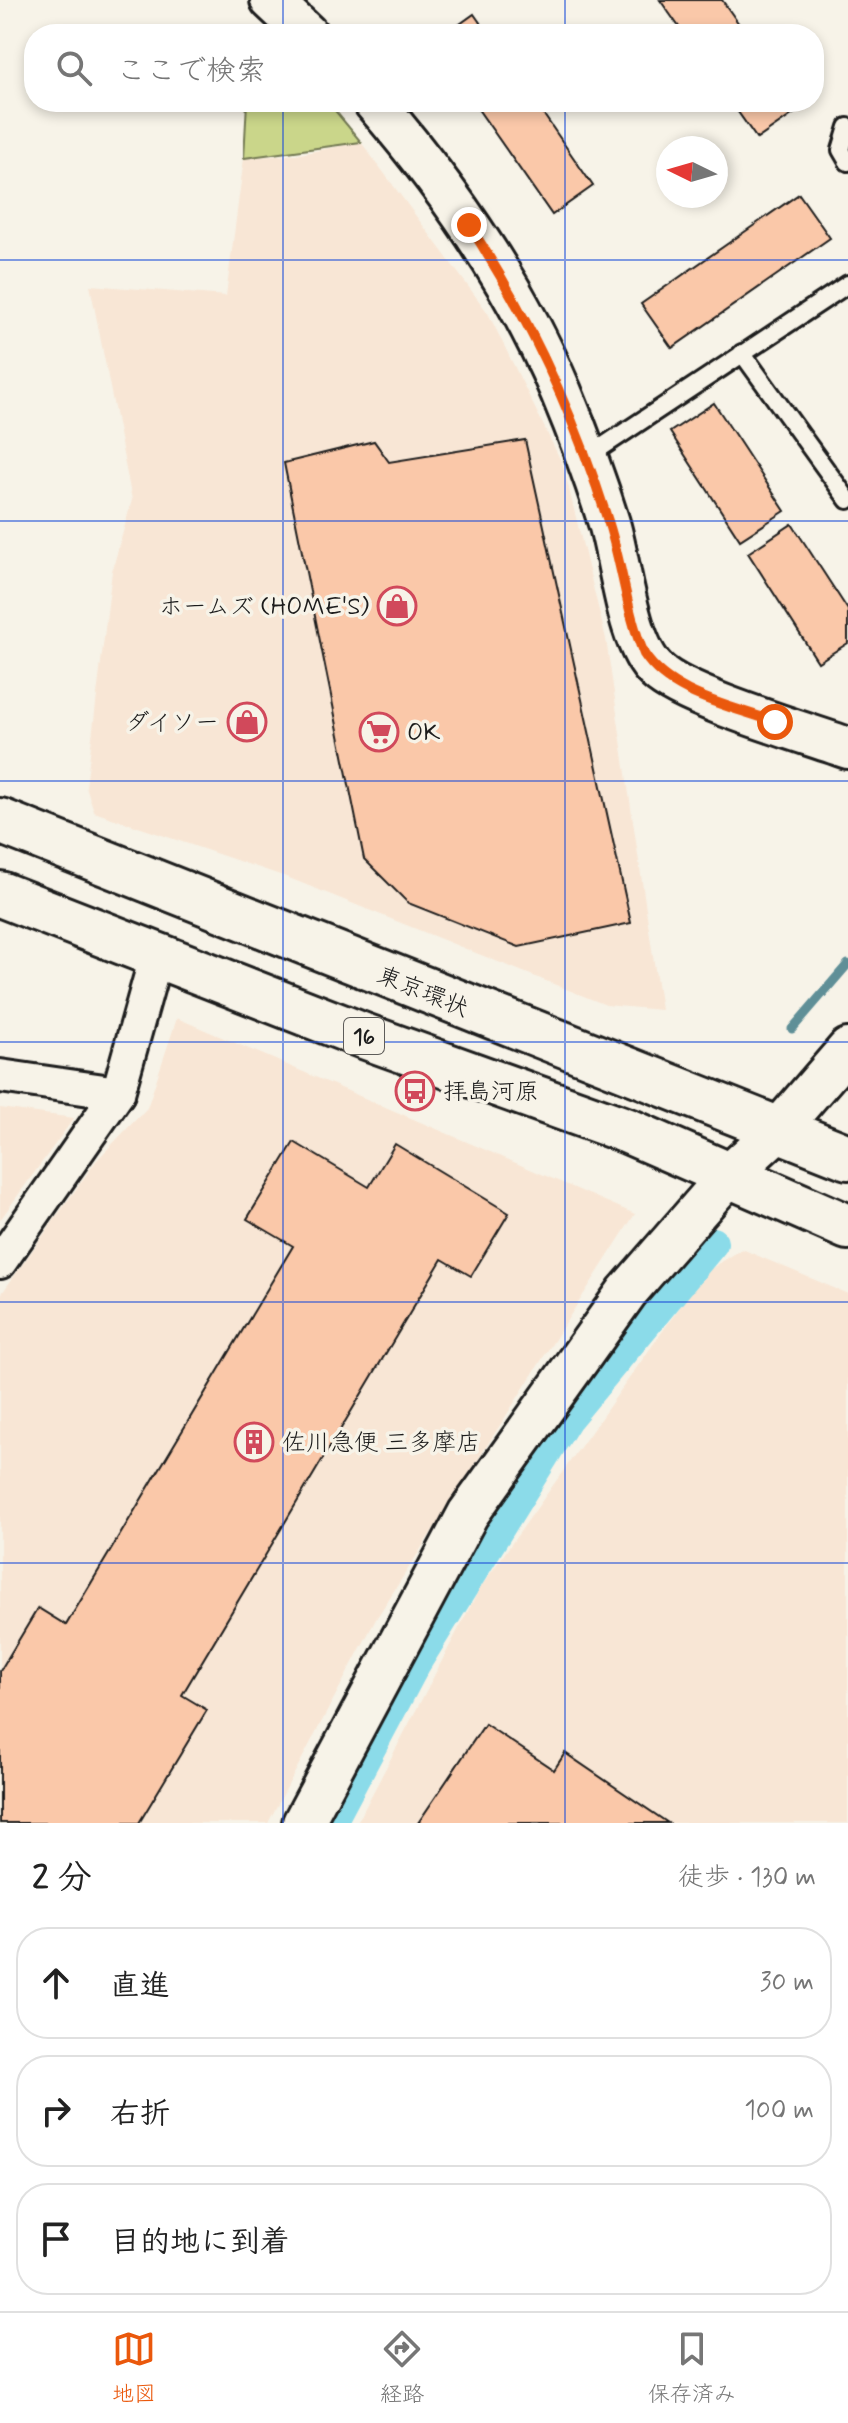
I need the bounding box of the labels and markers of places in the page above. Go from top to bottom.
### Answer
shop icon: ホームズ (HOME'S) [376,585,418,627]
place label: ホームズ (HOME'S) [159,592,369,623]
shop icon: ダイソー [226,701,268,743]
place label: ダイソー [125,708,219,739]
supermarket icon: OK [358,711,400,753]
place label: OK [407,718,440,749]
bus stop icon: 拝島河原 [394,1070,436,1112]
place label: 拝島河原 [443,1077,539,1108]
building icon: 佐川急便 三多摩店 [233,1421,275,1463]
place label: 佐川急便 三多摩店 [282,1428,480,1459]

